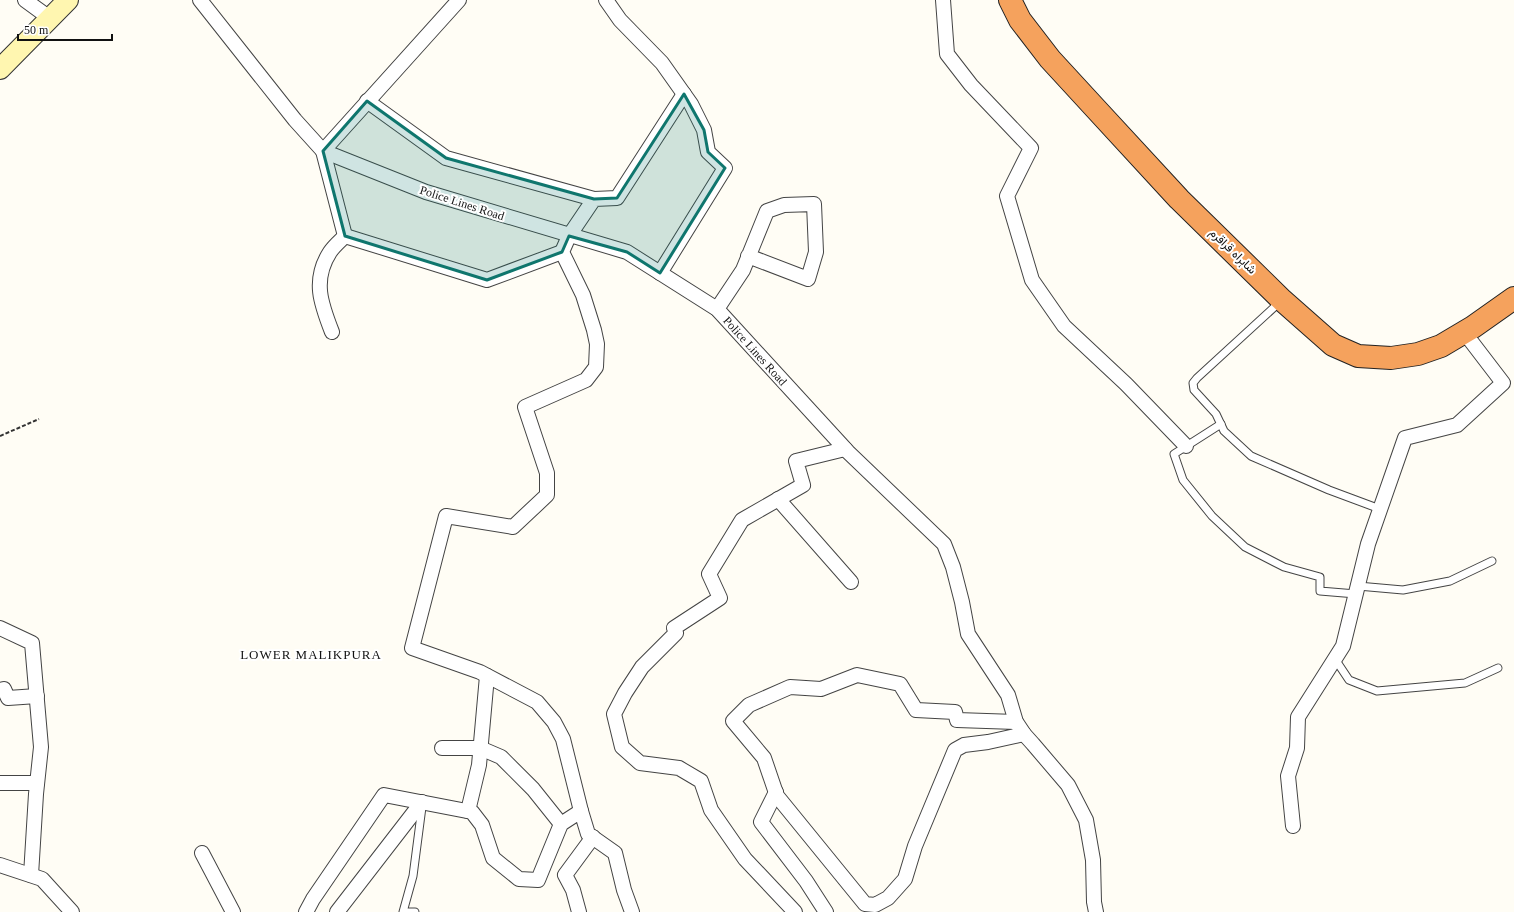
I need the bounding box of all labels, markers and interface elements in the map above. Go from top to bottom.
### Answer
scale bar [18,16,112,42]
text: 50 m [24,23,49,37]
street label: Police Lines Road [418,183,506,223]
street label: شاہراہ قراقرم [1206,225,1259,277]
street label: Police Lines Road [720,314,790,388]
district label: LOWER MALIKPURA [240,647,382,662]

